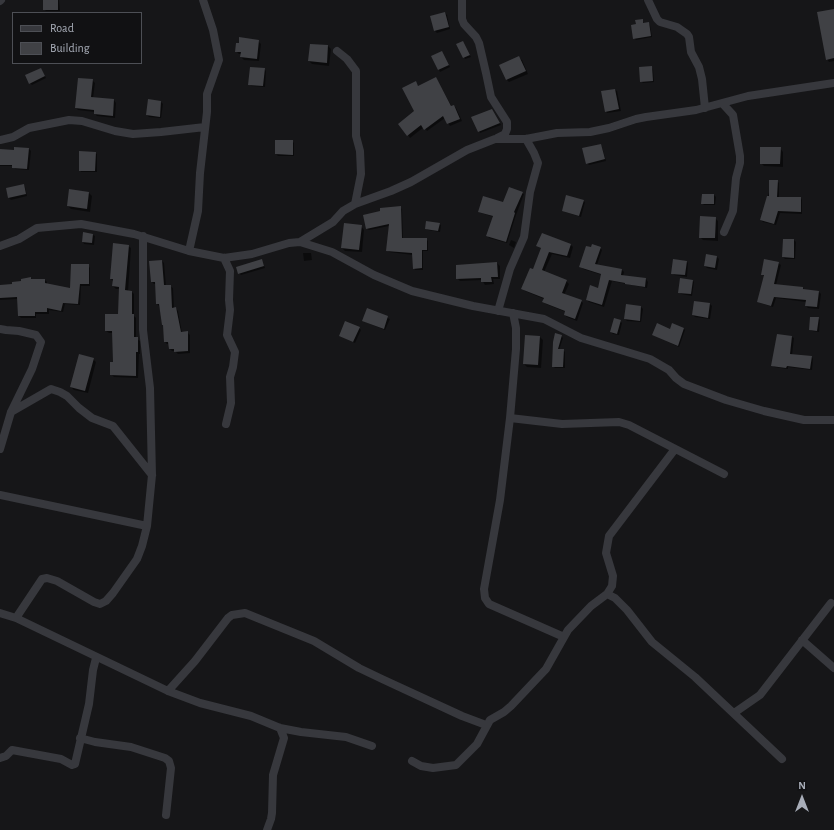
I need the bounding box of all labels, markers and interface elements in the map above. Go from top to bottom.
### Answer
legend [12,12,142,64]
text: Road [50,22,74,34]
text: Building [50,42,90,54]
north arrow [782,778,822,818]
text: N [798,780,806,791]

